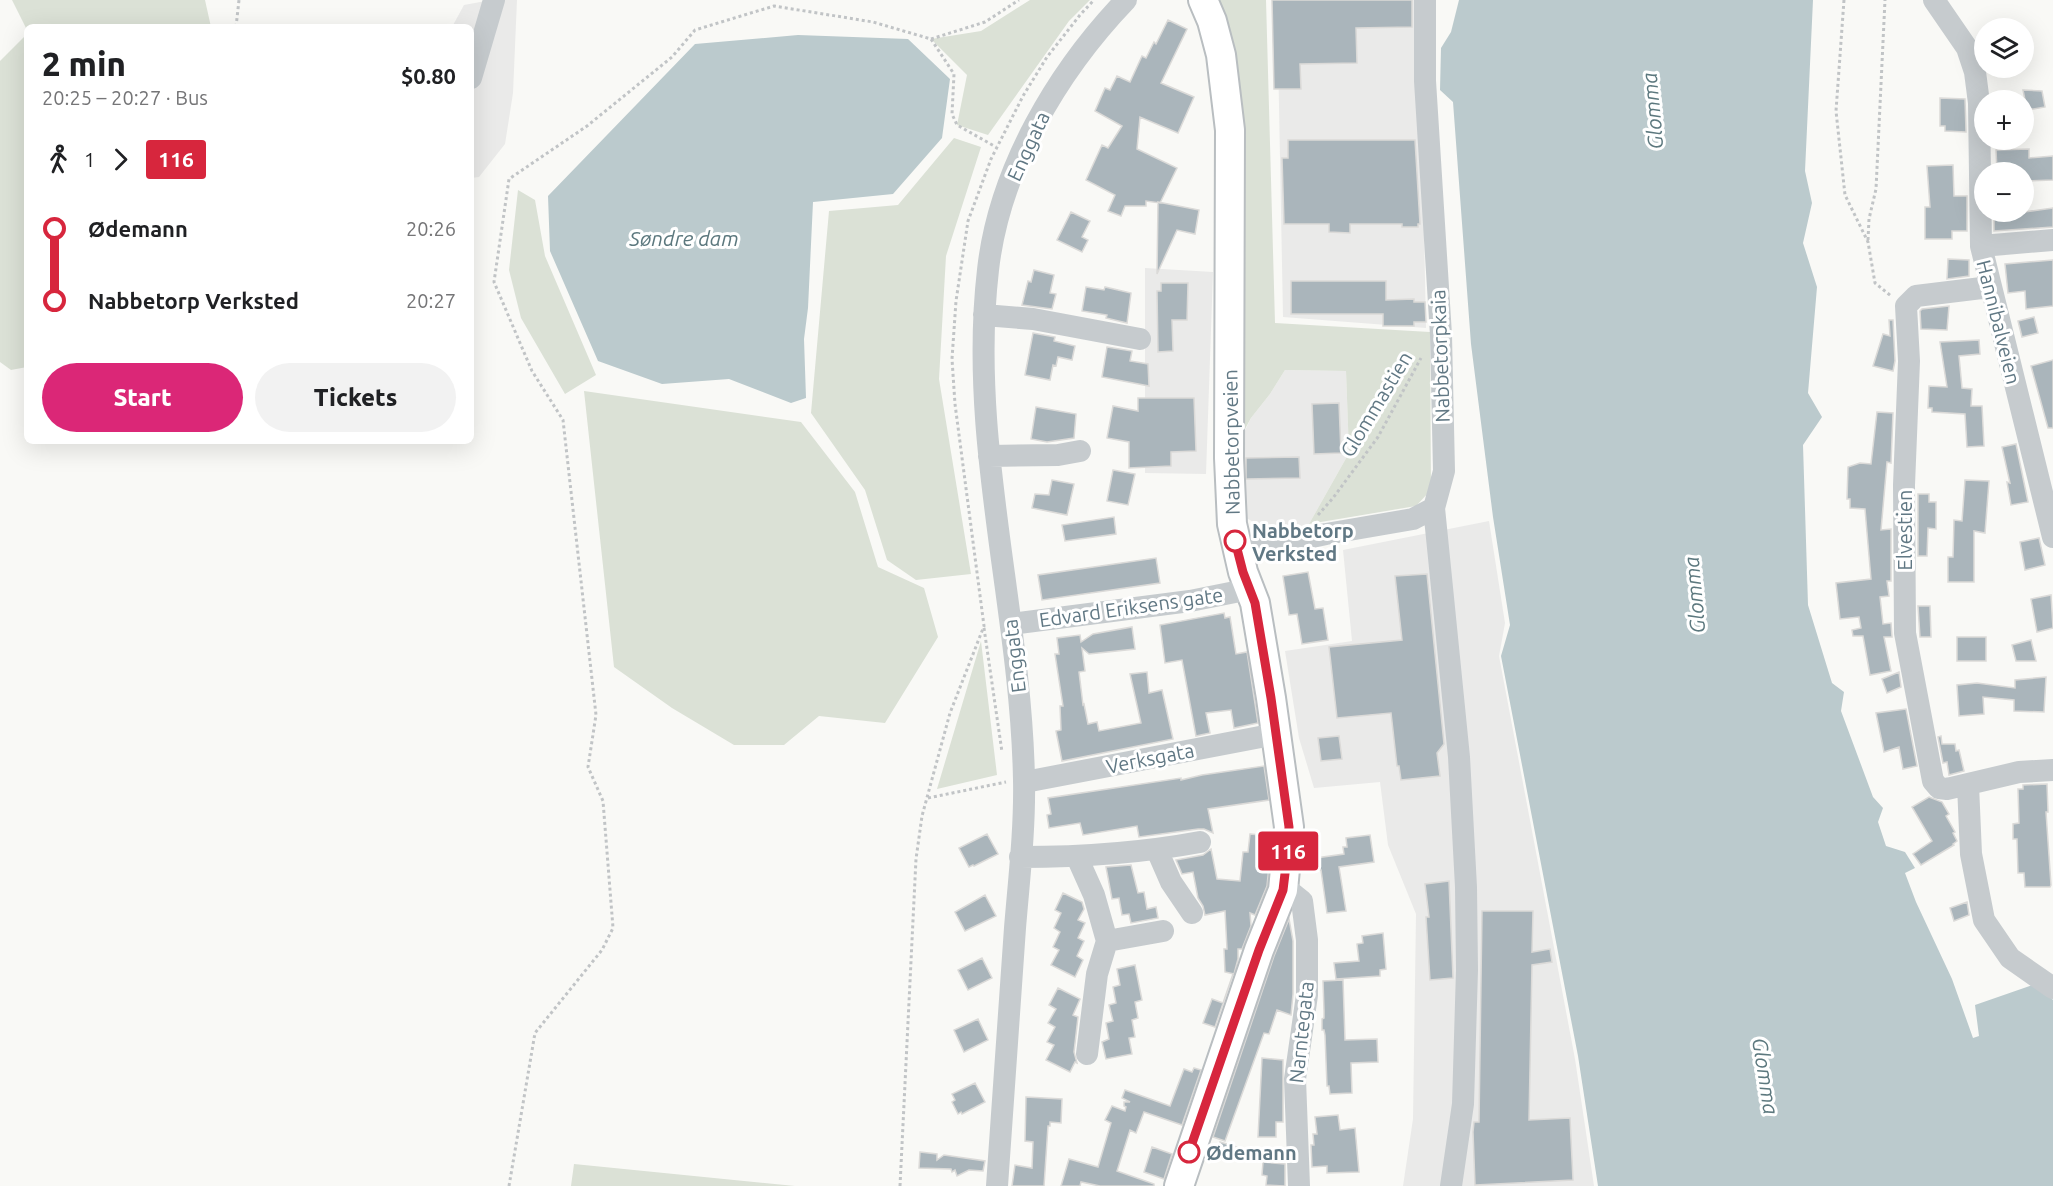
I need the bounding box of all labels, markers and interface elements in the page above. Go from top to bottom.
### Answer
map controls [1974,18,2034,222]
button: layers [1974,18,2034,78]
text: 2 min [42,45,126,82]
text: $0.80 [401,63,456,88]
water label: Glomma [1637,71,1667,151]
text: 20:25 – 20:27 · Bus [42,86,208,109]
button: + [1974,90,2034,150]
street label: Enggata [1002,108,1054,184]
icon: walk [42,143,75,176]
icon: forward [104,143,137,176]
text: 116 [158,147,194,171]
text: 1 [84,148,95,171]
button: − [1974,162,2034,222]
text: Ødemann [88,216,188,241]
text: 20:26 [406,217,456,240]
water label: Søndre dam [628,226,739,250]
street label: Hannibalveien [1972,258,2026,386]
text: Nabbetorp Verksted [88,288,299,313]
text: 20:27 [406,289,456,312]
street label: Nabbetorpkaia [1426,289,1454,423]
street label: Glommastien [1336,347,1416,461]
button: Start [42,363,243,432]
button: Tickets [255,363,456,432]
street label: Nabbetorpveien [1218,369,1244,515]
street label: Elvestien [1893,489,1916,571]
place label: Nabbetorp Verksted [1252,519,1354,565]
marker: Nabbetorp Verksted [1224,530,1246,552]
water label: Glomma [1679,555,1709,635]
street label: Edvard Eriksens gate [1038,583,1224,631]
street label: Enggata [998,618,1030,694]
street label: Verksgata [1104,738,1196,778]
line badge: 116 [1254,832,1322,870]
text: 116 [1270,839,1306,863]
street label: Narntegata [1284,980,1318,1084]
water label: Glomma [1748,1036,1784,1116]
marker: Ødemann [1178,1141,1200,1163]
place label: Ødemann [1206,1141,1297,1164]

